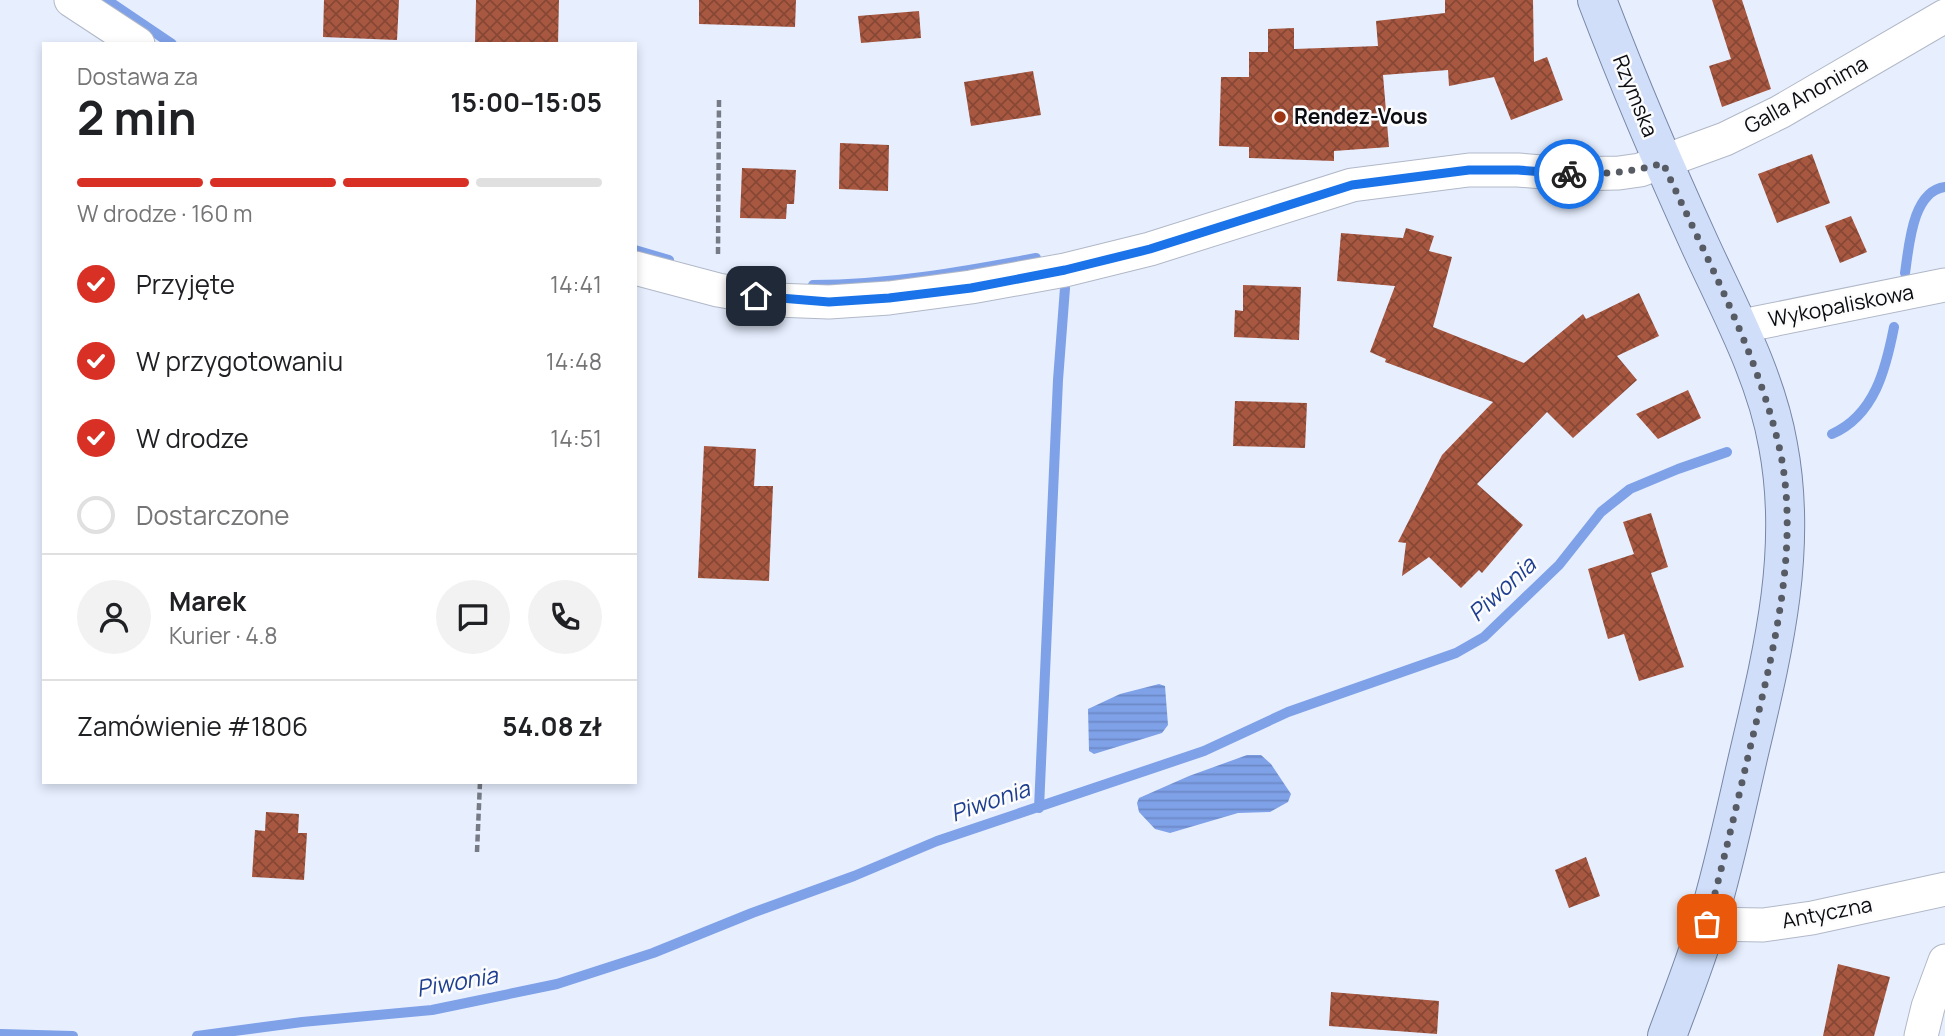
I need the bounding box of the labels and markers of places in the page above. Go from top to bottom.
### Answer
place label: Rendez-Vous [1294,102,1428,130]
marker: Rendez-Vous [1272,109,1288,125]
pin [726,266,786,326]
pin [1677,894,1737,954]

